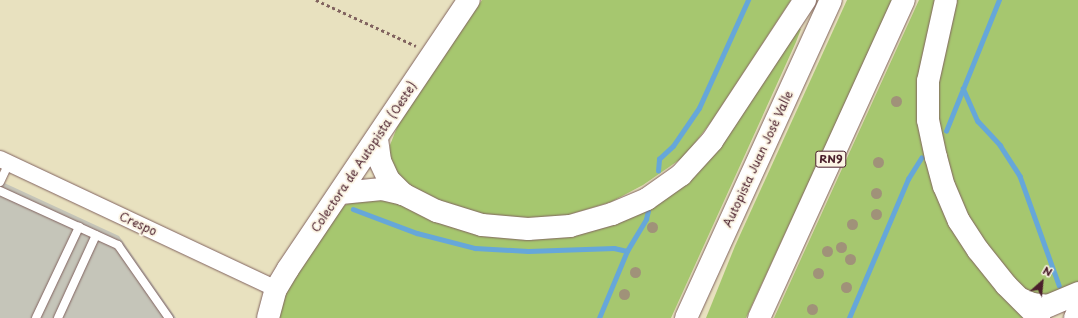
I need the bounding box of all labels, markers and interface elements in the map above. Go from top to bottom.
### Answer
street label: Colectora de Autopista (Oeste) [308,79,420,235]
street label: Autopista Juan José Valle [720,89,796,229]
road number: RN9 [815,150,847,168]
street label: Crespo [117,209,159,239]
text: N [1040,261,1055,280]
north arrow [1022,262,1062,302]

